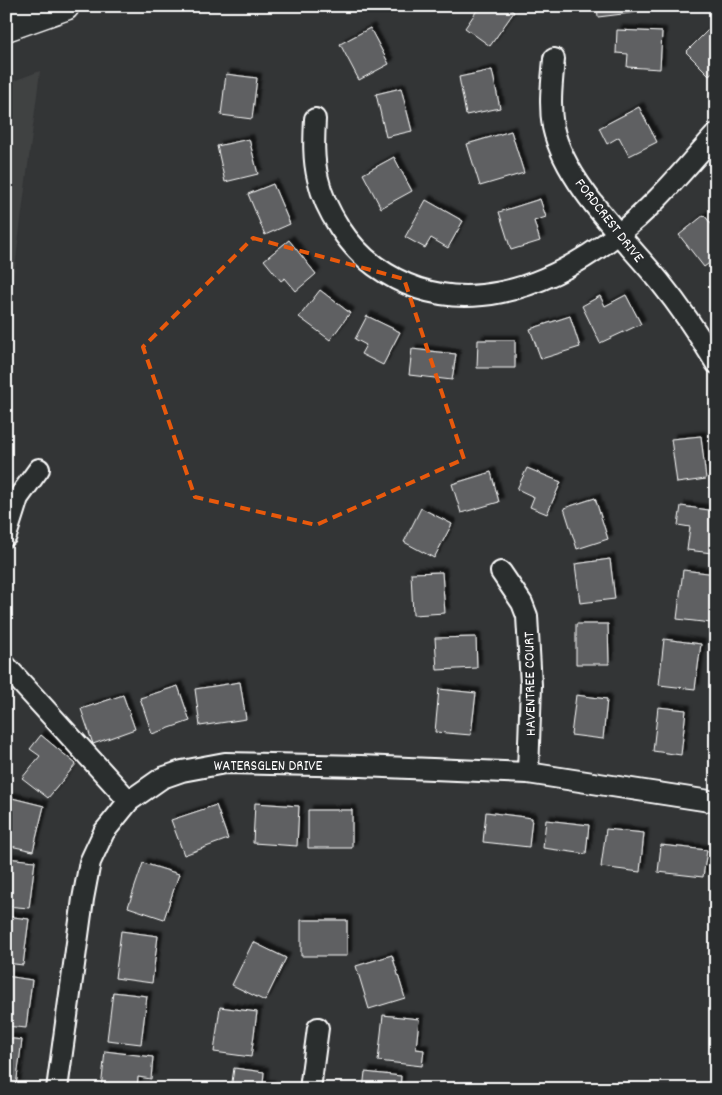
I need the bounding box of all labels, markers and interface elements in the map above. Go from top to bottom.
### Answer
street label: FORDCREST DRIVE [568,174,648,268]
street label: HAVENTREE COURT [519,632,543,736]
street label: WATERSGLEN DRIVE [214,756,322,778]

